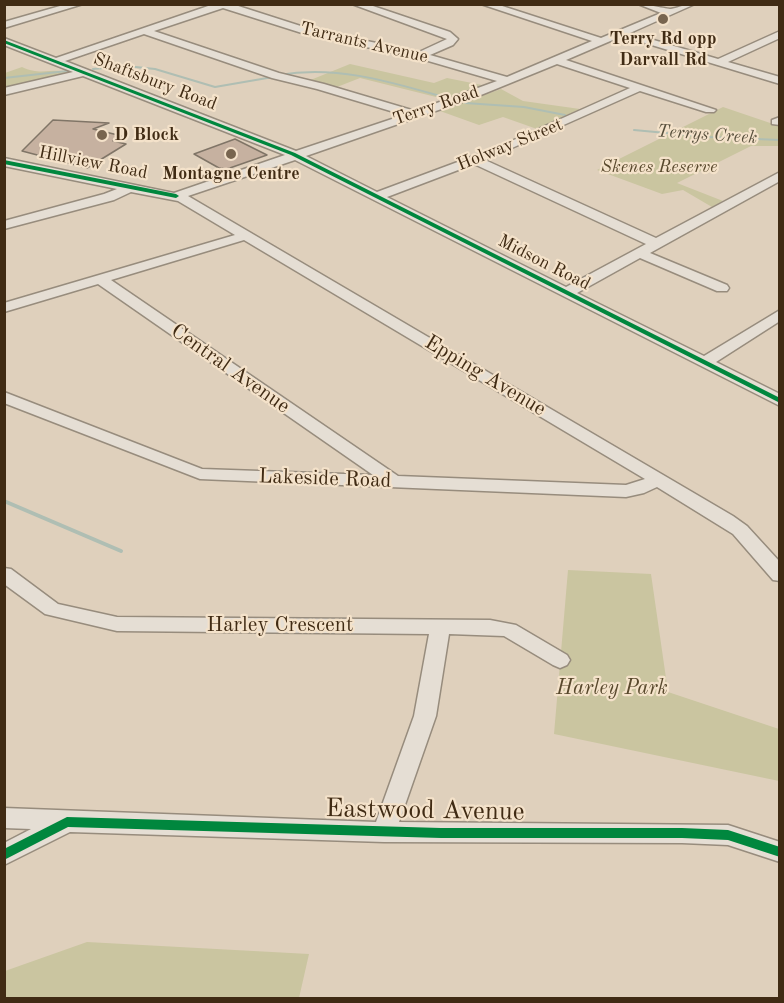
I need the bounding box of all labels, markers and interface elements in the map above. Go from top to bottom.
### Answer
marker: Terry Rd opp Darvall Rd [656,12,670,26]
street label: Tarrants Avenue [298,18,430,68]
place label: Terry Rd opp Darvall Rd [610,28,716,70]
street label: Shaftsbury Road [90,48,220,116]
street label: Terry Road [390,81,482,131]
street label: Holway Street [454,114,566,176]
water label: Terrys Creek [656,121,758,149]
place label: D Block [114,124,179,146]
marker: D Block [95,128,109,142]
street label: Hillview Road [37,142,149,184]
marker: Montagne Centre [224,147,238,161]
park label: Skenes Reserve [601,156,717,178]
place label: Montagne Centre [162,163,300,185]
street label: Midson Road [494,230,594,296]
street label: Central Avenue [166,319,294,419]
street label: Epping Avenue [420,330,550,422]
street label: Lakeside Road [258,464,392,494]
street label: Harley Crescent [207,612,353,638]
park label: Harley Park [556,675,668,701]
street label: Eastwood Avenue [325,794,525,828]

